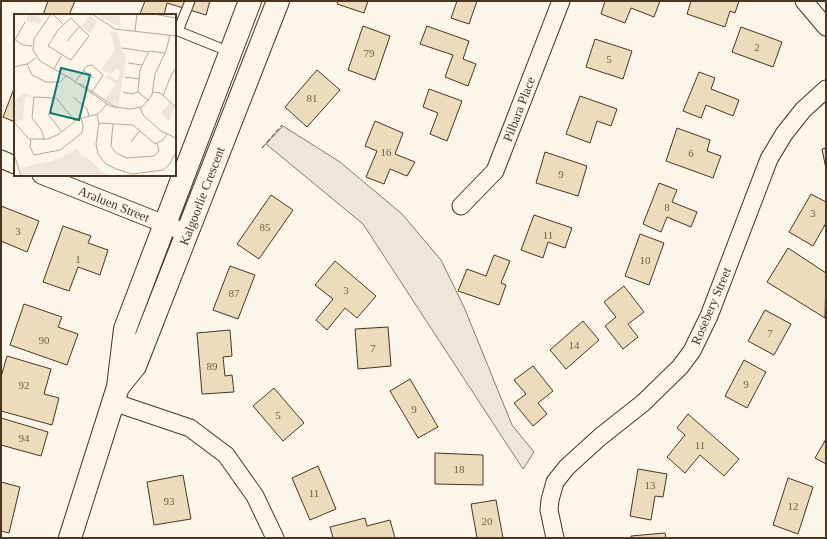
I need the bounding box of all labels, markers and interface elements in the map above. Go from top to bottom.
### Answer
inset map [14,14,176,176]
house number: 2 [754,41,760,53]
house number: 79 [364,47,375,59]
house number: 5 [606,53,612,65]
street label: Pilbara Place [500,74,538,144]
house number: 81 [307,92,318,104]
street label: Kalgoorlie Crescent [176,144,228,247]
house number: 16 [381,146,392,158]
house number: 6 [688,147,694,159]
house number: 9 [558,168,564,180]
street label: Araluen Street [76,183,152,225]
house number: 8 [664,201,670,213]
house number: 3 [810,207,816,219]
house number: 85 [260,221,271,233]
house number: 3 [15,225,21,237]
house number: 11 [543,229,553,241]
house number: 1 [75,253,81,265]
house number: 10 [640,254,651,266]
street label: Rosebery Street [688,265,734,347]
house number: 3 [343,284,349,296]
house number: 87 [229,287,240,299]
house number: 7 [767,327,773,339]
house number: 90 [39,334,50,346]
house number: 14 [569,339,580,351]
house number: 7 [370,342,376,354]
house number: 89 [207,360,218,372]
house number: 9 [743,378,749,390]
house number: 92 [19,379,30,391]
house number: 9 [411,403,417,415]
house number: 5 [275,409,281,421]
house number: 94 [19,432,30,444]
house number: 11 [695,439,705,451]
house number: 18 [454,463,465,475]
house number: 13 [645,479,656,491]
house number: 11 [309,487,319,499]
house number: 93 [164,495,175,507]
house number: 12 [788,500,799,512]
house number: 20 [482,515,493,527]

